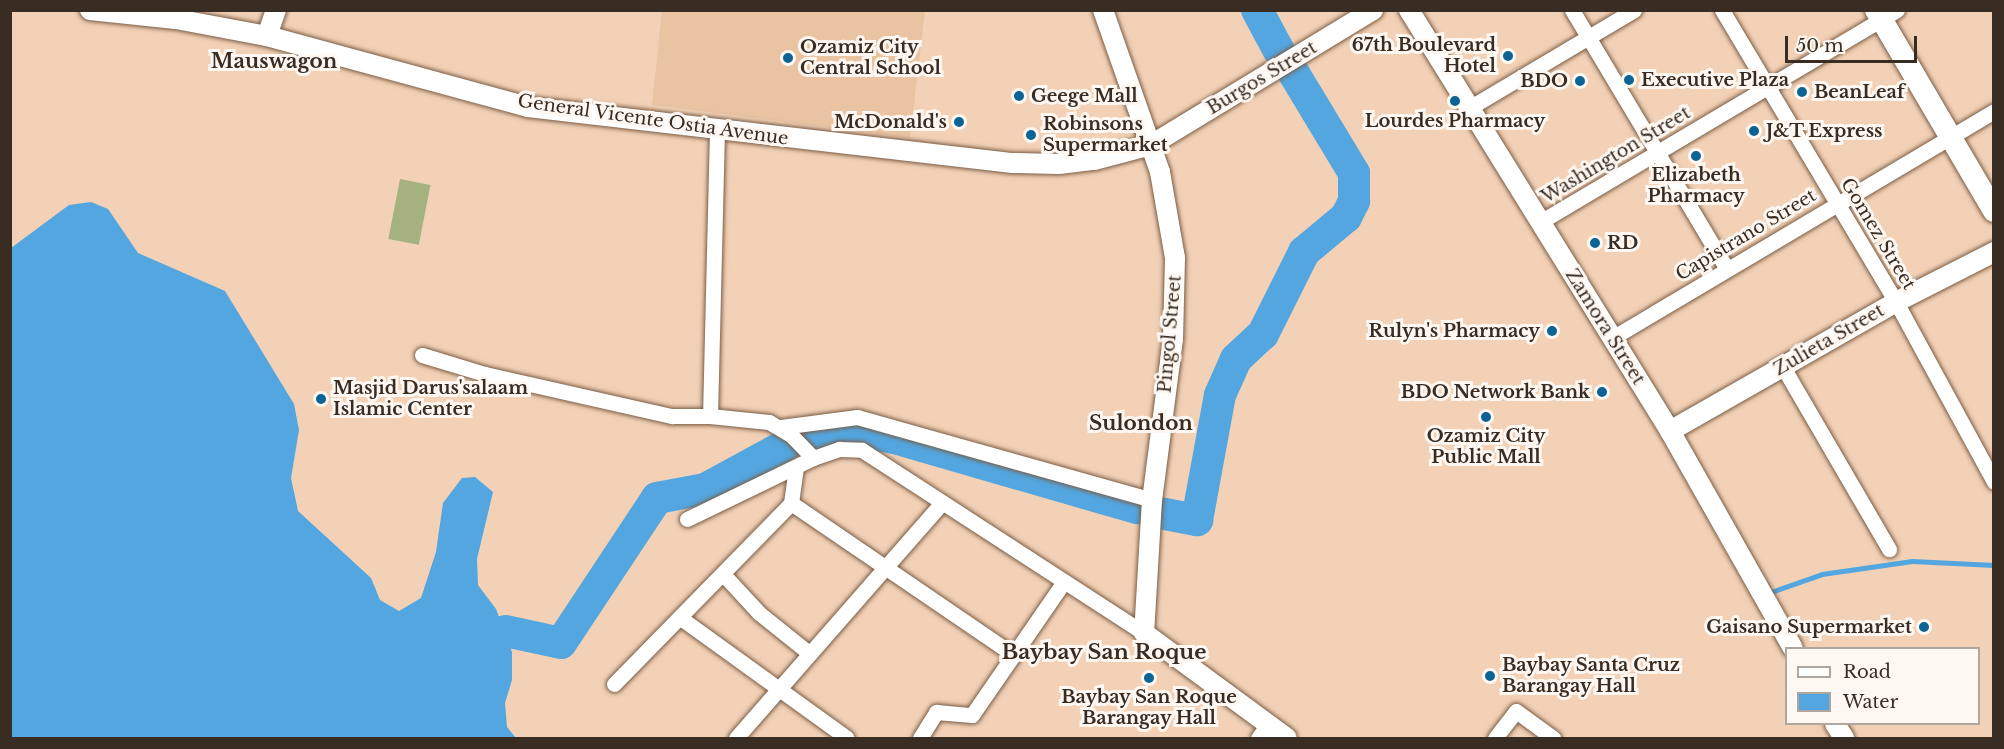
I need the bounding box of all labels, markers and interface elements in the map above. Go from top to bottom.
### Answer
scale bar [1788,24,1920,62]
place label: 67th Boulevard Hotel [1352,35,1496,78]
text: 50 m [1796,35,1844,57]
place label: Ozamiz City Central School [800,37,941,80]
street label: Burgos Street [1203,37,1321,119]
district label: Mauswagon [211,49,337,73]
marker: 67th Boulevard Hotel [1501,49,1515,63]
marker: Ozamiz City Central School [781,51,795,65]
place label: Executive Plaza [1641,69,1789,91]
place label: BDO [1520,70,1568,92]
marker: Executive Plaza [1622,73,1636,87]
marker: BDO [1573,74,1587,88]
place label: BeanLeaf [1814,81,1905,103]
place label: Geege Mall [1031,85,1138,107]
marker: BeanLeaf [1795,85,1809,99]
marker: Geege Mall [1012,89,1026,103]
street label: General Vicente Ostia Avenue [515,90,791,150]
marker: Lourdes Pharmacy [1448,94,1462,108]
street label: Washington Street [1538,102,1694,208]
place label: Lourdes Pharmacy [1365,110,1545,132]
place label: McDonald's [834,111,947,133]
place label: Robinsons Supermarket [1043,114,1168,156]
marker: McDonald's [952,115,966,129]
place label: J&T Express [1766,120,1883,142]
marker: J&T Express [1747,124,1761,138]
marker: Robinsons Supermarket [1024,128,1038,142]
marker: Elizabeth Pharmacy [1689,149,1703,163]
place label: Elizabeth Pharmacy [1647,165,1745,207]
street label: Gomez Street [1836,174,1920,294]
street label: Capistrano Street [1672,185,1820,285]
place label: RD [1607,232,1638,254]
marker: RD [1588,236,1602,250]
street label: Zamora Street [1561,265,1649,389]
street label: Pingol Street [1154,274,1186,394]
street label: Zulieta Street [1770,300,1888,380]
place label: Rulyn's Pharmacy [1369,320,1540,342]
marker: Rulyn's Pharmacy [1545,324,1559,338]
place label: Masjid Darus'salaam Islamic Center [333,378,528,420]
place label: BDO Network Bank [1400,381,1590,403]
marker: BDO Network Bank [1595,385,1609,399]
marker: Masjid Darus'salaam Islamic Center [314,392,328,406]
marker: Ozamiz City Public Mall [1479,410,1493,424]
district label: Sulondon [1089,411,1193,435]
place label: Ozamiz City Public Mall [1427,426,1545,468]
place label: Gaisano Supermarket [1706,616,1912,638]
marker: Gaisano Supermarket [1917,620,1931,634]
district label: Baybay San Roque [1001,639,1207,665]
legend [1785,647,1980,725]
place label: Baybay Santa Cruz Barangay Hall [1502,655,1680,698]
text: Road [1843,661,1891,683]
marker: Baybay Santa Cruz Barangay Hall [1483,669,1497,683]
marker: Baybay San Roque Barangay Hall [1142,671,1156,685]
place label: Baybay San Roque Barangay Hall [1061,687,1237,730]
text: Water [1843,691,1898,713]

